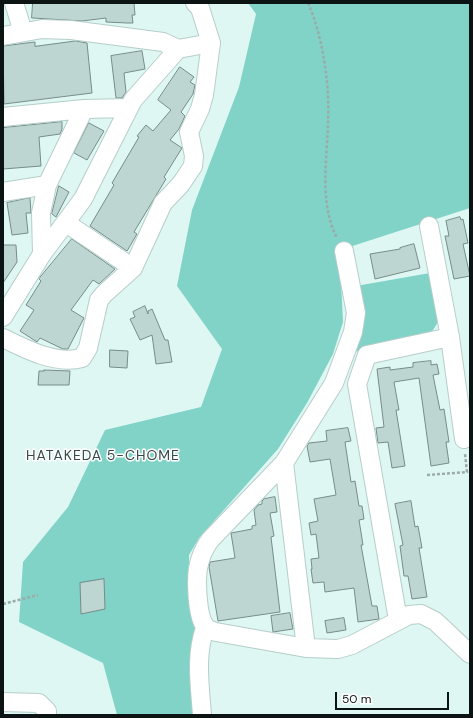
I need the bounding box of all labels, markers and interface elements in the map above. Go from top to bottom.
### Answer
district label: HATAKEDA 5-CHOME [26,448,180,464]
scale bar [337,684,451,710]
text: 50 m [342,691,371,707]

